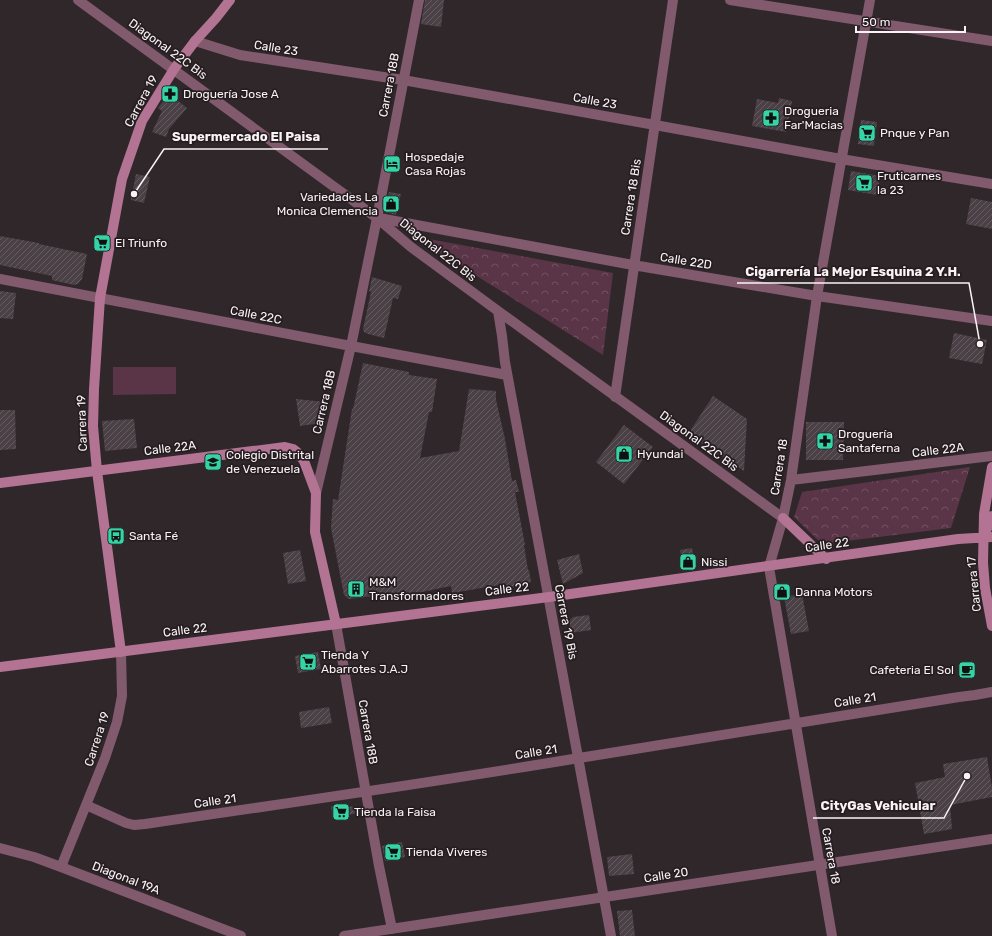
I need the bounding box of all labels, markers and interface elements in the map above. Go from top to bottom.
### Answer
scale bar [856,8,965,34]
text: 50 m [862,15,890,29]
street label: Diagonal 22C Bis [126,16,210,82]
street label: Calle 23 [253,38,299,58]
street label: Carrera 18B [376,52,402,118]
street label: Carrera 19 [122,73,160,129]
pharmacy icon: Droguería Jose A [160,84,180,104]
place label: Droguería Jose A [183,87,279,101]
street label: Calle 23 [572,90,618,112]
place label: Drogueria Far'Macias [784,104,843,132]
pharmacy icon: Drogueria Far'Macias [761,108,781,128]
supermarket icon: Pnque y Pan [857,123,877,143]
callout: Supermercado El Paisa [164,124,328,149]
place label: Pnque y Pan [880,126,949,140]
text: Supermercado El Paisa [172,129,320,144]
place label: Hospedaje Casa Rojas [405,150,466,178]
hotel icon: Hospedaje Casa Rojas [382,154,402,174]
street label: Carrera 18 Bis [618,158,644,236]
place label: Fruticarnes la 23 [877,169,941,197]
supermarket icon: Fruticarnes la 23 [854,173,874,193]
place label: Variedades La Monica Clemencia [277,190,378,218]
shop icon: Variedades La Monica Clemencia [381,194,401,214]
street label: Diagonal 22C Bis [397,216,479,284]
supermarket icon: El Triunfo [92,233,112,253]
place label: El Triunfo [115,236,167,250]
street label: Calle 22D [659,250,713,272]
callout: Cigarrería La Mejor Esquina 2 Y.H. [737,258,969,283]
text: Cigarrería La Mejor Esquina 2 Y.H. [745,264,961,279]
street label: Calle 22C [229,303,283,327]
street label: Carrera 18B [310,369,338,435]
street label: Carrera 19 [74,394,90,452]
street label: Diagonal 22C Bis [657,408,741,474]
place label: Droguería Santaferna [838,427,900,455]
pharmacy icon: Droguería Santaferna [815,431,835,451]
street label: Calle 22A [143,438,197,458]
street label: Carrera 18 [768,438,790,496]
street label: Calle 22A [911,440,965,460]
shop icon: Hyundai [614,444,634,464]
place label: Hyundai [637,447,683,461]
place label: Colegio Distrital de Venezuela [226,448,314,476]
school or university icon: Colegio Distrital de Venezuela [203,452,223,472]
bus stop icon: Santa Fé [106,526,126,546]
place label: Santa Fé [129,529,178,543]
street label: Calle 22 [804,535,850,555]
shop icon: Nissi [678,552,698,572]
place label: Nissi [701,555,727,569]
street label: Carrera 17 [964,556,984,612]
place label: M&M Transformadores [369,575,464,603]
building icon: M&M Transformadores [346,579,366,599]
street label: Calle 22 [484,579,530,599]
shop icon: Danna Motors [772,582,792,602]
street label: Carrera 19 Bis [552,583,580,661]
place label: Danna Motors [795,585,873,599]
street label: Calle 22 [162,620,208,640]
place label: Tienda Y Abarrotes J.A.J [321,648,408,676]
supermarket icon: Tienda Y Abarrotes J.A.J [298,652,318,672]
cafe icon: Cafeteria El Sol [957,660,977,680]
place label: Cafeteria El Sol [869,663,954,677]
street label: Calle 21 [833,690,877,710]
street label: Carrera 18B [355,699,381,765]
street label: Carrera 19 [82,710,112,768]
street label: Calle 21 [514,742,558,762]
street label: Calle 21 [193,791,237,811]
callout: CityGas Vehicular [813,793,944,818]
text: CityGas Vehicular [821,798,936,813]
supermarket icon: Tienda la Faisa [331,802,351,822]
place label: Tienda la Faisa [354,805,436,819]
street label: Carrera 18 [819,827,843,885]
supermarket icon: Tienda Viveres [383,842,403,862]
place label: Tienda Viveres [406,845,487,859]
street label: Diagonal 19A [90,859,162,897]
street label: Calle 20 [643,865,689,885]

